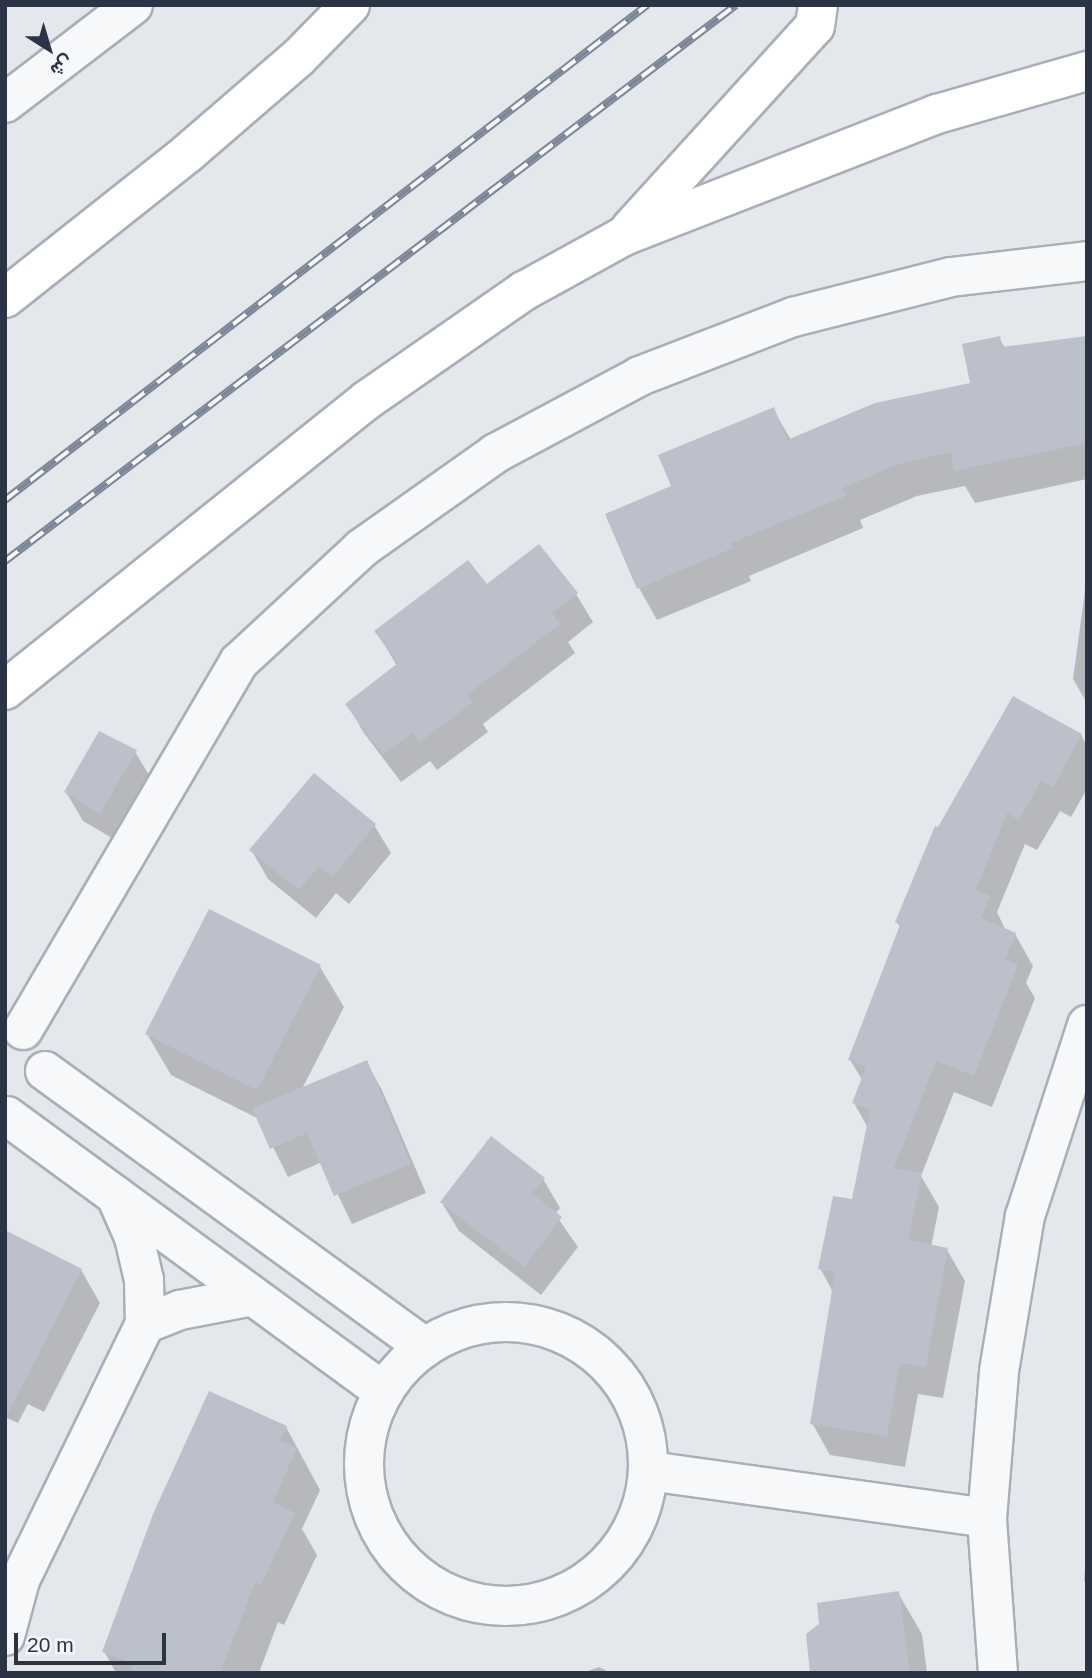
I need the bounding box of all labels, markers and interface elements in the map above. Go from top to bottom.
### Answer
north arrow [14,14,84,84]
text: ش [46,51,77,81]
scale bar [18,1618,170,1662]
text: 20 m [27,1633,74,1656]

